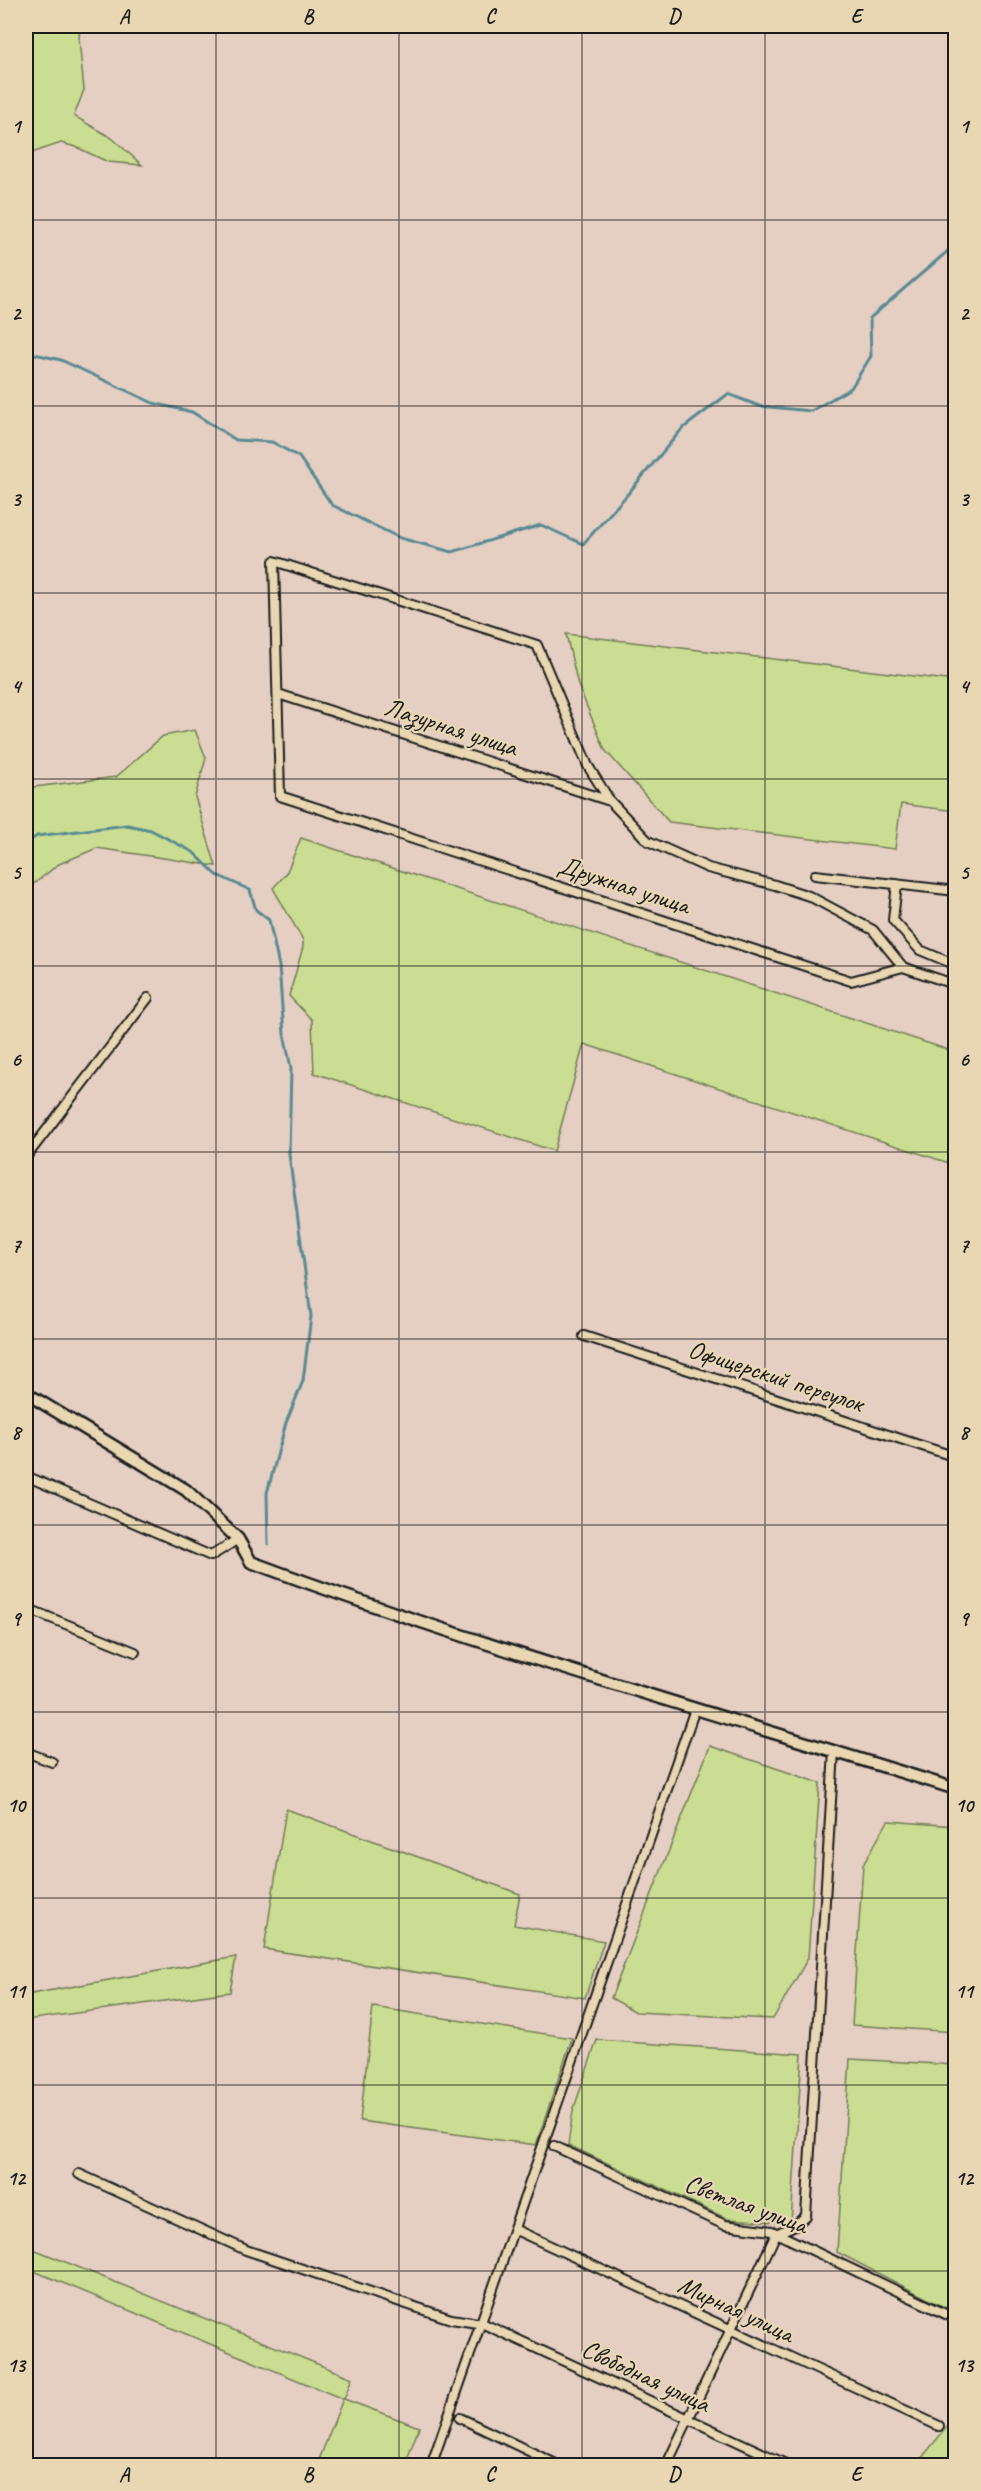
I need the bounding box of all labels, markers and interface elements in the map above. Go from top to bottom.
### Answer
text: A [119,4,131,29]
text: B [303,4,315,29]
text: C [485,4,497,29]
text: D [668,4,682,29]
text: E [851,4,865,29]
text: 1 [12,114,23,139]
text: 1 [960,114,971,139]
text: 2 [12,301,23,326]
text: 2 [960,301,971,326]
text: 3 [12,487,23,512]
text: 3 [960,487,971,512]
text: 4 [12,674,24,699]
text: 4 [960,674,972,699]
street label: Лазурная улица [380,690,523,765]
street label: Дружная улица [554,848,696,922]
text: 5 [12,860,23,885]
text: 5 [960,860,971,885]
text: 6 [11,1047,22,1072]
text: 6 [959,1047,970,1072]
text: 7 [12,1233,23,1258]
text: 7 [960,1233,971,1258]
street label: Офицерский переулок [684,1332,870,1421]
text: 8 [12,1420,24,1445]
text: 8 [960,1420,972,1445]
text: 9 [12,1606,23,1631]
text: 9 [960,1606,971,1631]
text: 10 [7,1793,27,1818]
text: 10 [955,1793,975,1818]
text: 11 [7,1979,27,2004]
text: 11 [955,1979,975,2004]
text: 12 [7,2166,27,2191]
text: 12 [955,2166,975,2191]
street label: Светлая улица [680,2167,814,2242]
street label: Мирная улица [673,2268,801,2351]
street label: Свободная улица [577,2332,717,2421]
text: 13 [7,2353,27,2378]
text: 13 [955,2353,975,2378]
text: A [119,2462,131,2487]
text: B [303,2462,315,2487]
text: C [485,2462,497,2487]
text: D [668,2462,682,2487]
text: E [851,2462,865,2487]

